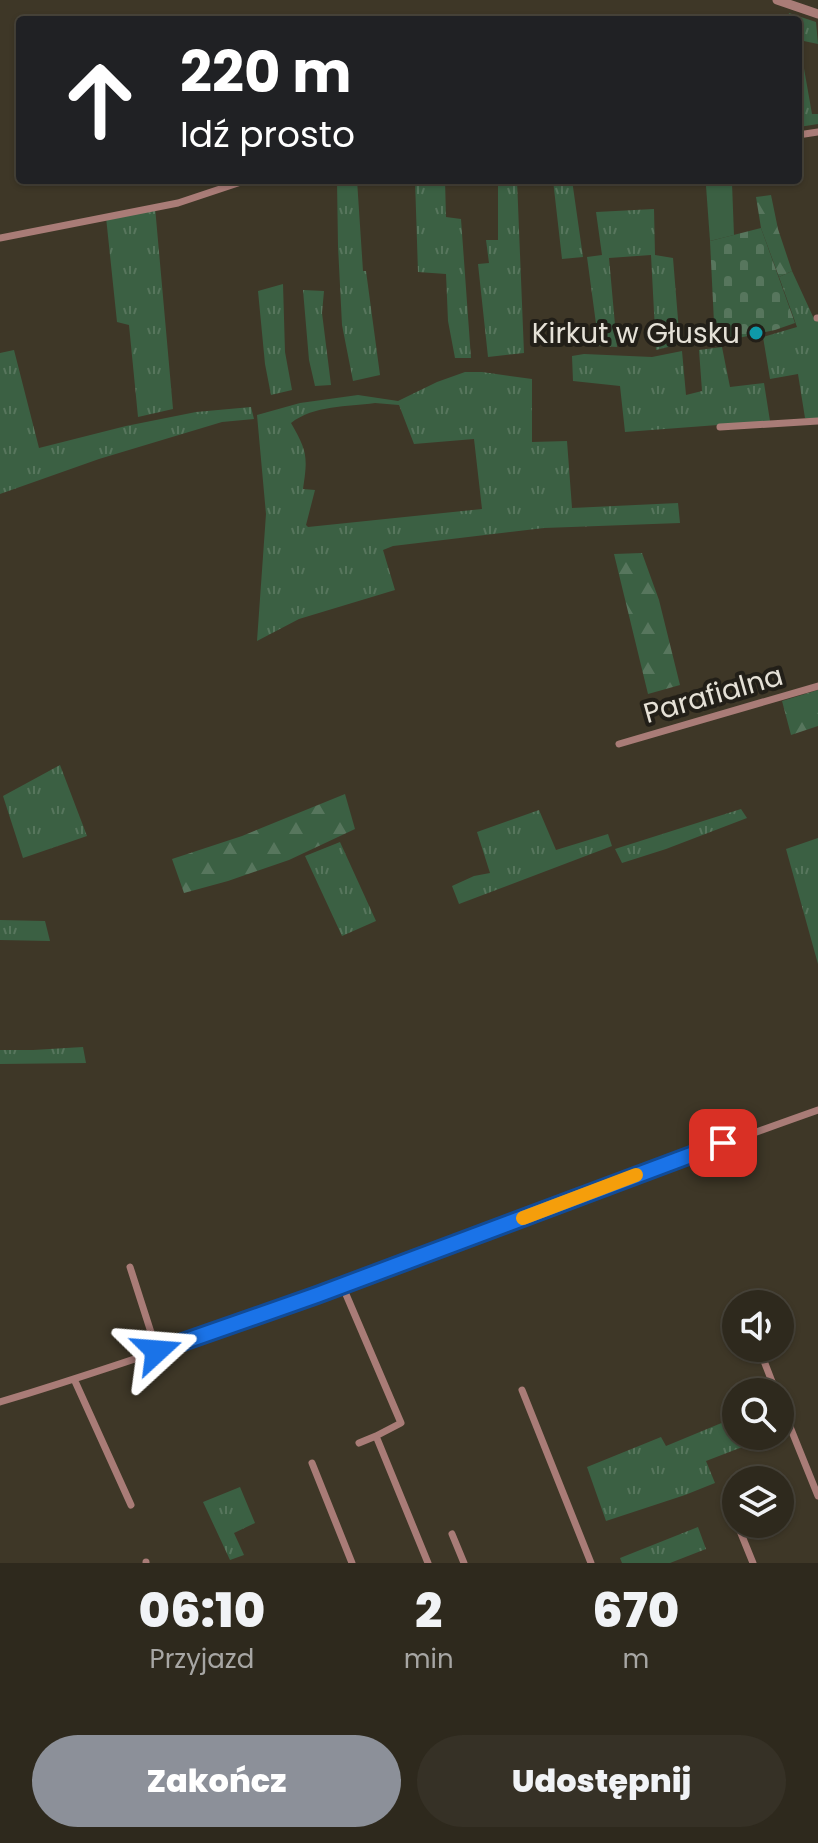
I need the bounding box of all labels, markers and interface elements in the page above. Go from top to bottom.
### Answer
text: 220 m [180,33,352,112]
icon: ahead [48,48,152,152]
text: Idź prosto [180,109,355,160]
place label: Kirkut w Głusku [532,314,740,353]
marker: Kirkut w Głusku [747,324,765,342]
street label: Parafialna [639,656,787,733]
pin [689,1109,757,1177]
icon: arrive [701,1121,745,1165]
map controls [722,1290,794,1538]
button: sound [722,1290,794,1362]
position arrow [115,1309,199,1393]
button: search [722,1378,794,1450]
button: layers [722,1466,794,1538]
text: 06:10 [139,1577,265,1644]
text: 2 [415,1577,442,1644]
text: 670 [592,1577,679,1644]
text: Przyjazd [150,1641,254,1677]
text: min [404,1641,454,1677]
text: m [622,1641,649,1677]
button: Zakończ [32,1735,401,1827]
button: Udostępnij [417,1735,786,1827]

